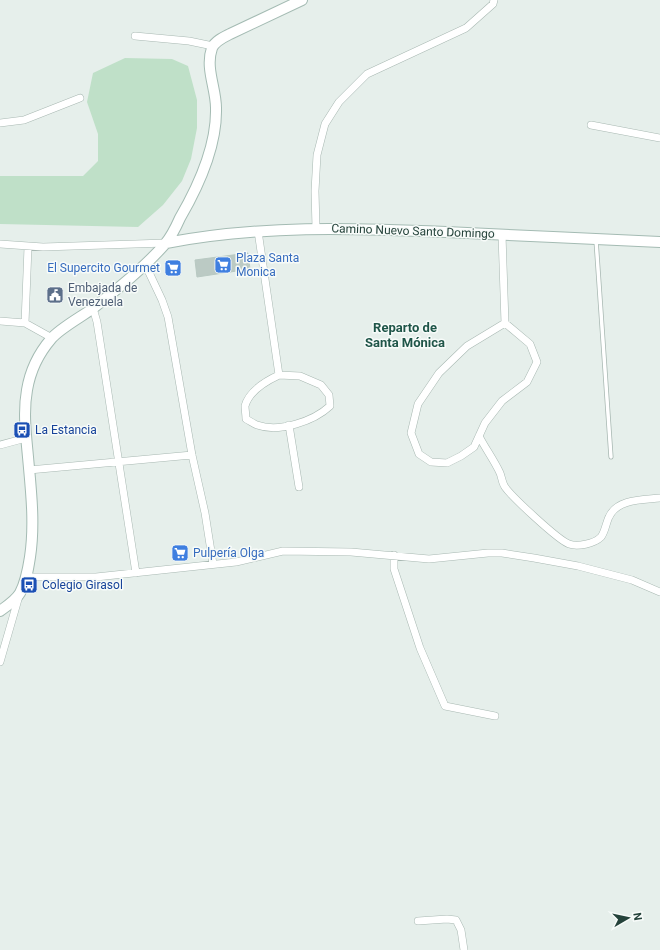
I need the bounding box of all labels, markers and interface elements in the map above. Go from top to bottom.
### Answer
street label: Camino Nuevo Santo Domingo [331,221,495,241]
place label: Plaza Santa Monica [236,251,299,279]
supermarket icon: Plaza Santa Monica [213,255,233,275]
supermarket icon: El Supercito Gourmet [163,258,183,278]
place label: El Supercito Gourmet [47,261,160,275]
place label: Embajada de Venezuela [68,281,137,309]
public building icon: Embajada de Venezuela [45,285,65,305]
district label: Reparto de Santa Mónica [365,320,445,350]
bus stop icon: La Estancia [12,420,32,440]
place label: La Estancia [35,423,97,437]
supermarket icon: Pulpería Olga [170,543,190,563]
place label: Pulpería Olga [193,546,264,560]
bus stop icon: Colegio Girasol [19,575,39,595]
place label: Colegio Girasol [42,578,123,592]
north arrow [608,898,648,938]
text: N [630,912,644,922]

